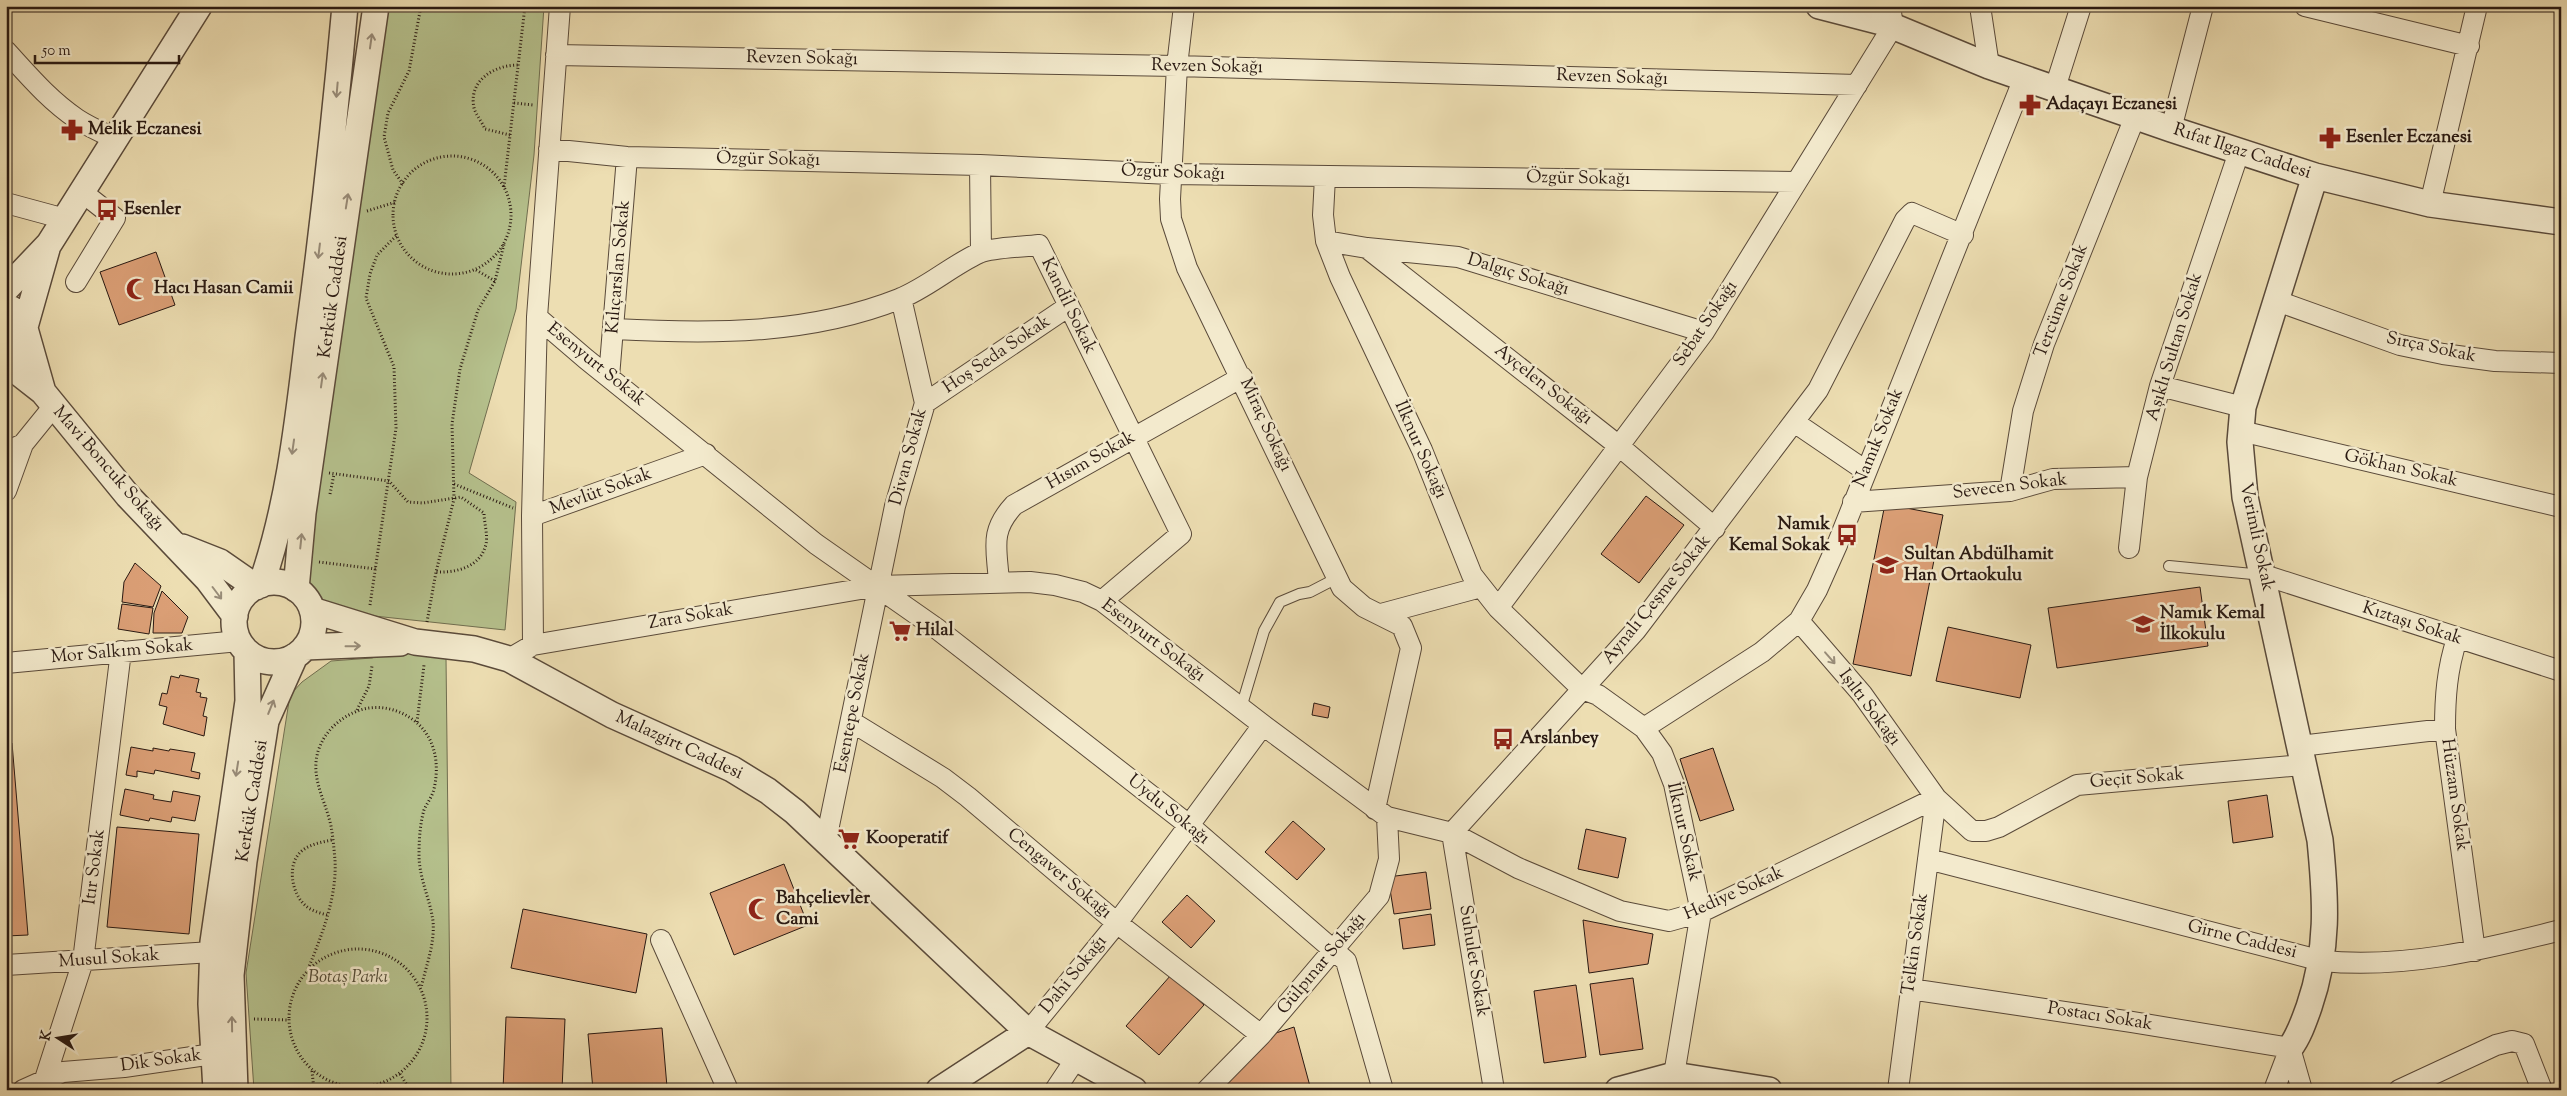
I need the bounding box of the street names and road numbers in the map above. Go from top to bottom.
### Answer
street label: Revzen Sokağı [746,45,858,73]
street label: Revzen Sokağı [1151,53,1263,81]
street label: Revzen Sokağı [1556,63,1668,93]
street label: Rıfat Ilgaz Caddesi [2170,117,2314,187]
street label: Özgür Sokağı [716,146,820,174]
street label: Özgür Sokağı [1121,158,1225,188]
street label: Özgür Sokağı [1526,165,1630,193]
street label: Kılıçarslan Sokak [600,199,638,335]
street label: Kerkük Caddesi [313,234,355,360]
street label: Tercüme Sokak [2028,240,2096,362]
street label: Dalgıç Sokağı [1464,247,1572,303]
street label: Kandil Sokak [1033,253,1103,359]
street label: Aşıklı Sultan Sokak [2140,269,2210,424]
street label: Sebat Sokağı [1668,276,1744,372]
street label: Hoş Seda Sokak [938,309,1056,401]
street label: Esenyurt Sokak [541,317,651,413]
street label: Sırça Sokak [2384,326,2478,370]
street label: Ayçelen Sokağı [1488,338,1598,432]
street label: Miraç Sokağı [1232,374,1298,476]
street label: Namık Sokak [1847,384,1911,491]
street label: İlknur Sokağı [1387,397,1453,503]
street label: Mavi Boncuk Sokağı [46,400,170,538]
street label: Divan Sokak [884,405,935,509]
street label: Hısım Sokak [1042,425,1140,497]
street label: Gökhan Sokak [2342,443,2461,495]
street label: Mevlüt Sokak [546,461,656,523]
street label: Sevecen Sokak [1951,467,2069,507]
street label: Verimli Sokak [2232,480,2280,594]
street label: Aynalı Çeşme Sokak [1596,529,1718,670]
street label: Esenyurt Sokağı [1095,593,1211,689]
street label: Kıztaşı Sokak [2359,596,2466,652]
street label: Zara Sokak [647,597,736,637]
street label: Mor Salkım Sokak [50,633,195,671]
street label: Esentepe Sokak [829,651,877,775]
street label: Işıltı Sokağı [1831,664,1907,752]
street label: Malazgirt Caddesi [611,705,747,787]
street label: Hüzzam Sokak [2433,737,2475,853]
street label: Kerkük Caddesi [230,738,276,864]
street label: Geçit Sokak [2089,762,2185,796]
street label: Uydu Sokağı [1121,769,1215,851]
street label: İlknur Sokak [1659,780,1707,884]
street label: Cengaver Sokağı [1001,822,1117,926]
street label: Itır Sokak [77,827,113,906]
street label: Hediye Sokak [1680,860,1788,928]
street label: Telkin Sokak [1896,891,1936,996]
street label: Suhulet Sokak [1451,903,1495,1019]
street label: Gülpınar Sokağı [1271,907,1373,1021]
street label: Girne Caddesi [2184,914,2300,966]
street label: Dahi Sokağı [1034,930,1114,1020]
street label: Musul Sokak [58,942,161,976]
street label: Postacı Sokak [2046,996,2155,1038]
street label: Dik Sokak [119,1042,203,1080]

